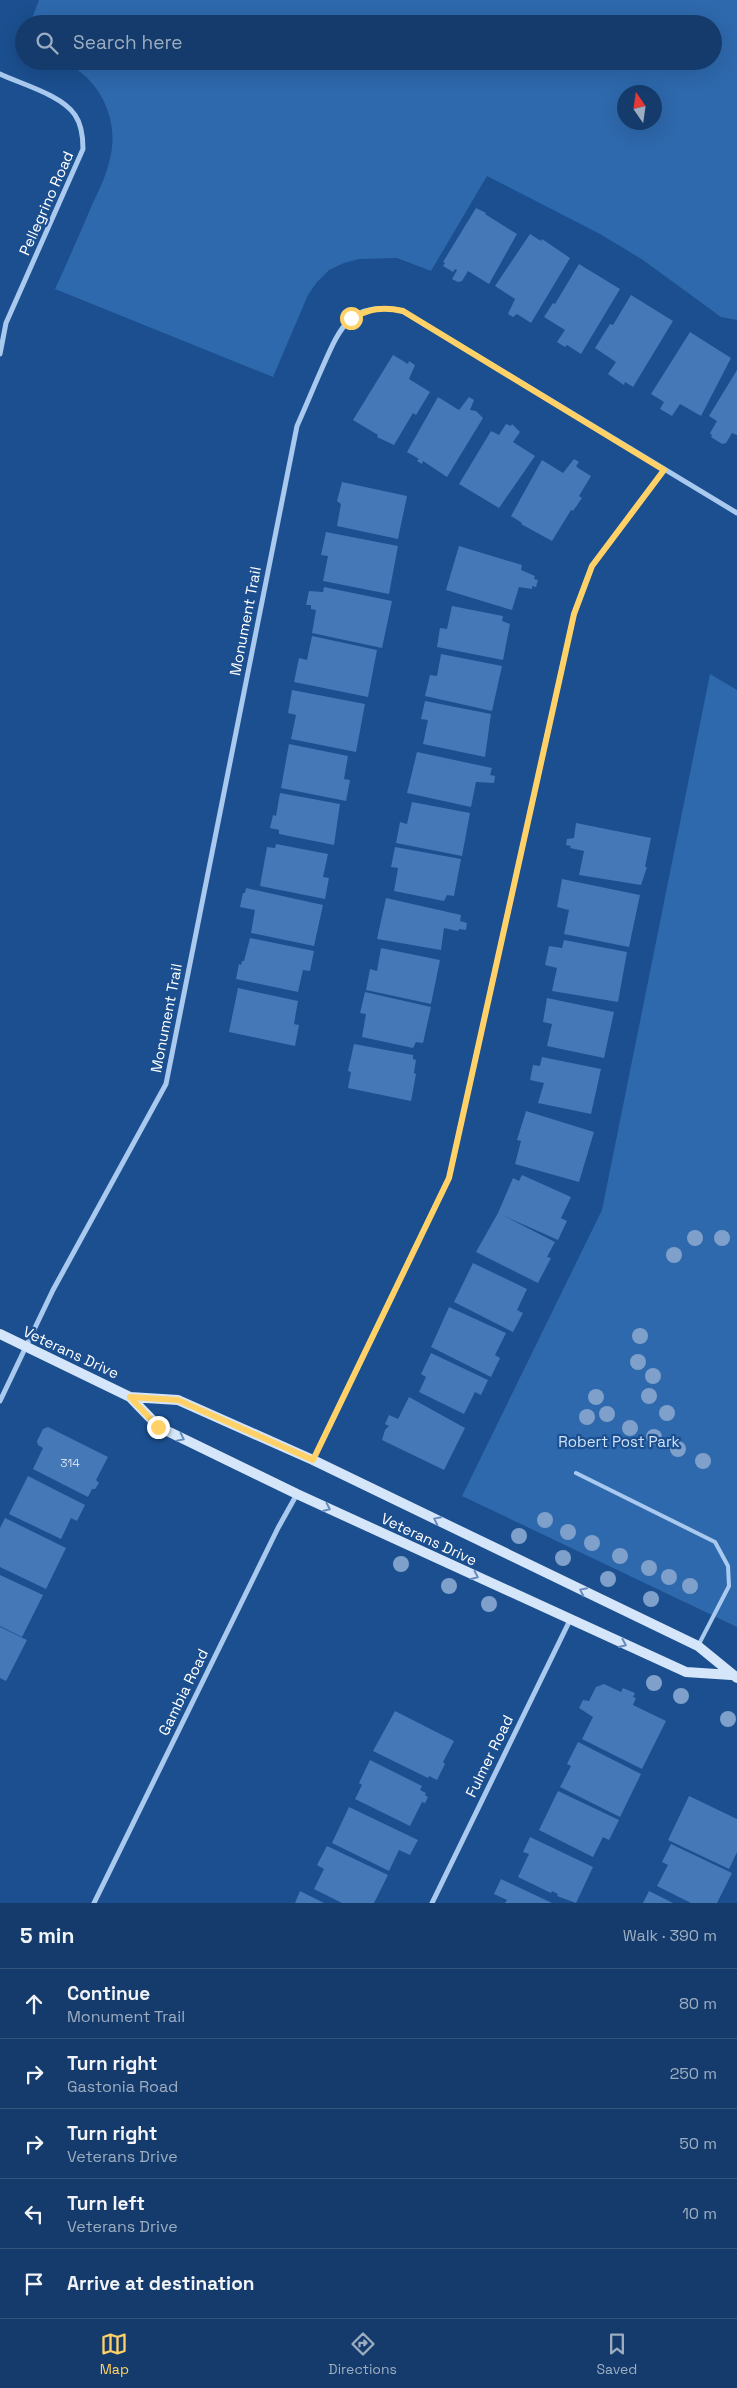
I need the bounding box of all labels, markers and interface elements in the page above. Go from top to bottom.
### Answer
search box [15,15,722,70]
icon: search [33,29,61,57]
text: Search here [73,30,183,55]
north arrow [617,85,662,130]
street label: Pellegrino Road [15,148,77,258]
route start [340,307,363,330]
street label: Monument Trail [225,565,265,677]
street label: Monument Trail [146,962,186,1074]
street label: Veterans Drive [20,1321,122,1383]
route end [147,1416,170,1439]
one-way arrow [176,1431,185,1442]
park label: Robert Post Park [558,1432,680,1451]
house number: 314 [60,1455,80,1471]
one-way arrow [322,1501,331,1512]
street label: Veterans Drive [378,1508,480,1570]
one-way arrow [433,1516,442,1527]
one-way arrow [470,1570,479,1580]
one-way arrow [579,1587,588,1597]
one-way arrow [618,1637,627,1648]
street label: Gambia Road [154,1646,212,1738]
street label: Fulmer Road [461,1712,517,1800]
text: 5 min [20,1922,74,1949]
text: Walk · 390 m [623,1925,717,1946]
text: Continue [67,1981,150,2006]
icon: ahead [20,1990,48,2018]
text: 80 m [679,1993,717,2014]
text: Monument Trail [67,2006,185,2027]
text: Turn right [67,2051,157,2076]
icon: right [20,2060,48,2088]
text: 250 m [670,2063,717,2084]
text: Gastonia Road [67,2076,178,2097]
text: Turn right [67,2121,157,2146]
icon: right [20,2130,48,2158]
text: 50 m [679,2133,717,2154]
text: Veterans Drive [67,2146,178,2167]
text: Turn left [67,2191,145,2216]
icon: left [20,2200,48,2228]
text: 10 m [682,2203,717,2224]
text: Veterans Drive [67,2216,178,2237]
icon: arrive [20,2270,48,2298]
text: Arrive at destination [67,2271,255,2296]
tab: Map [100,2330,129,2378]
tab: Directions [328,2330,397,2378]
tab: Saved [596,2330,637,2378]

